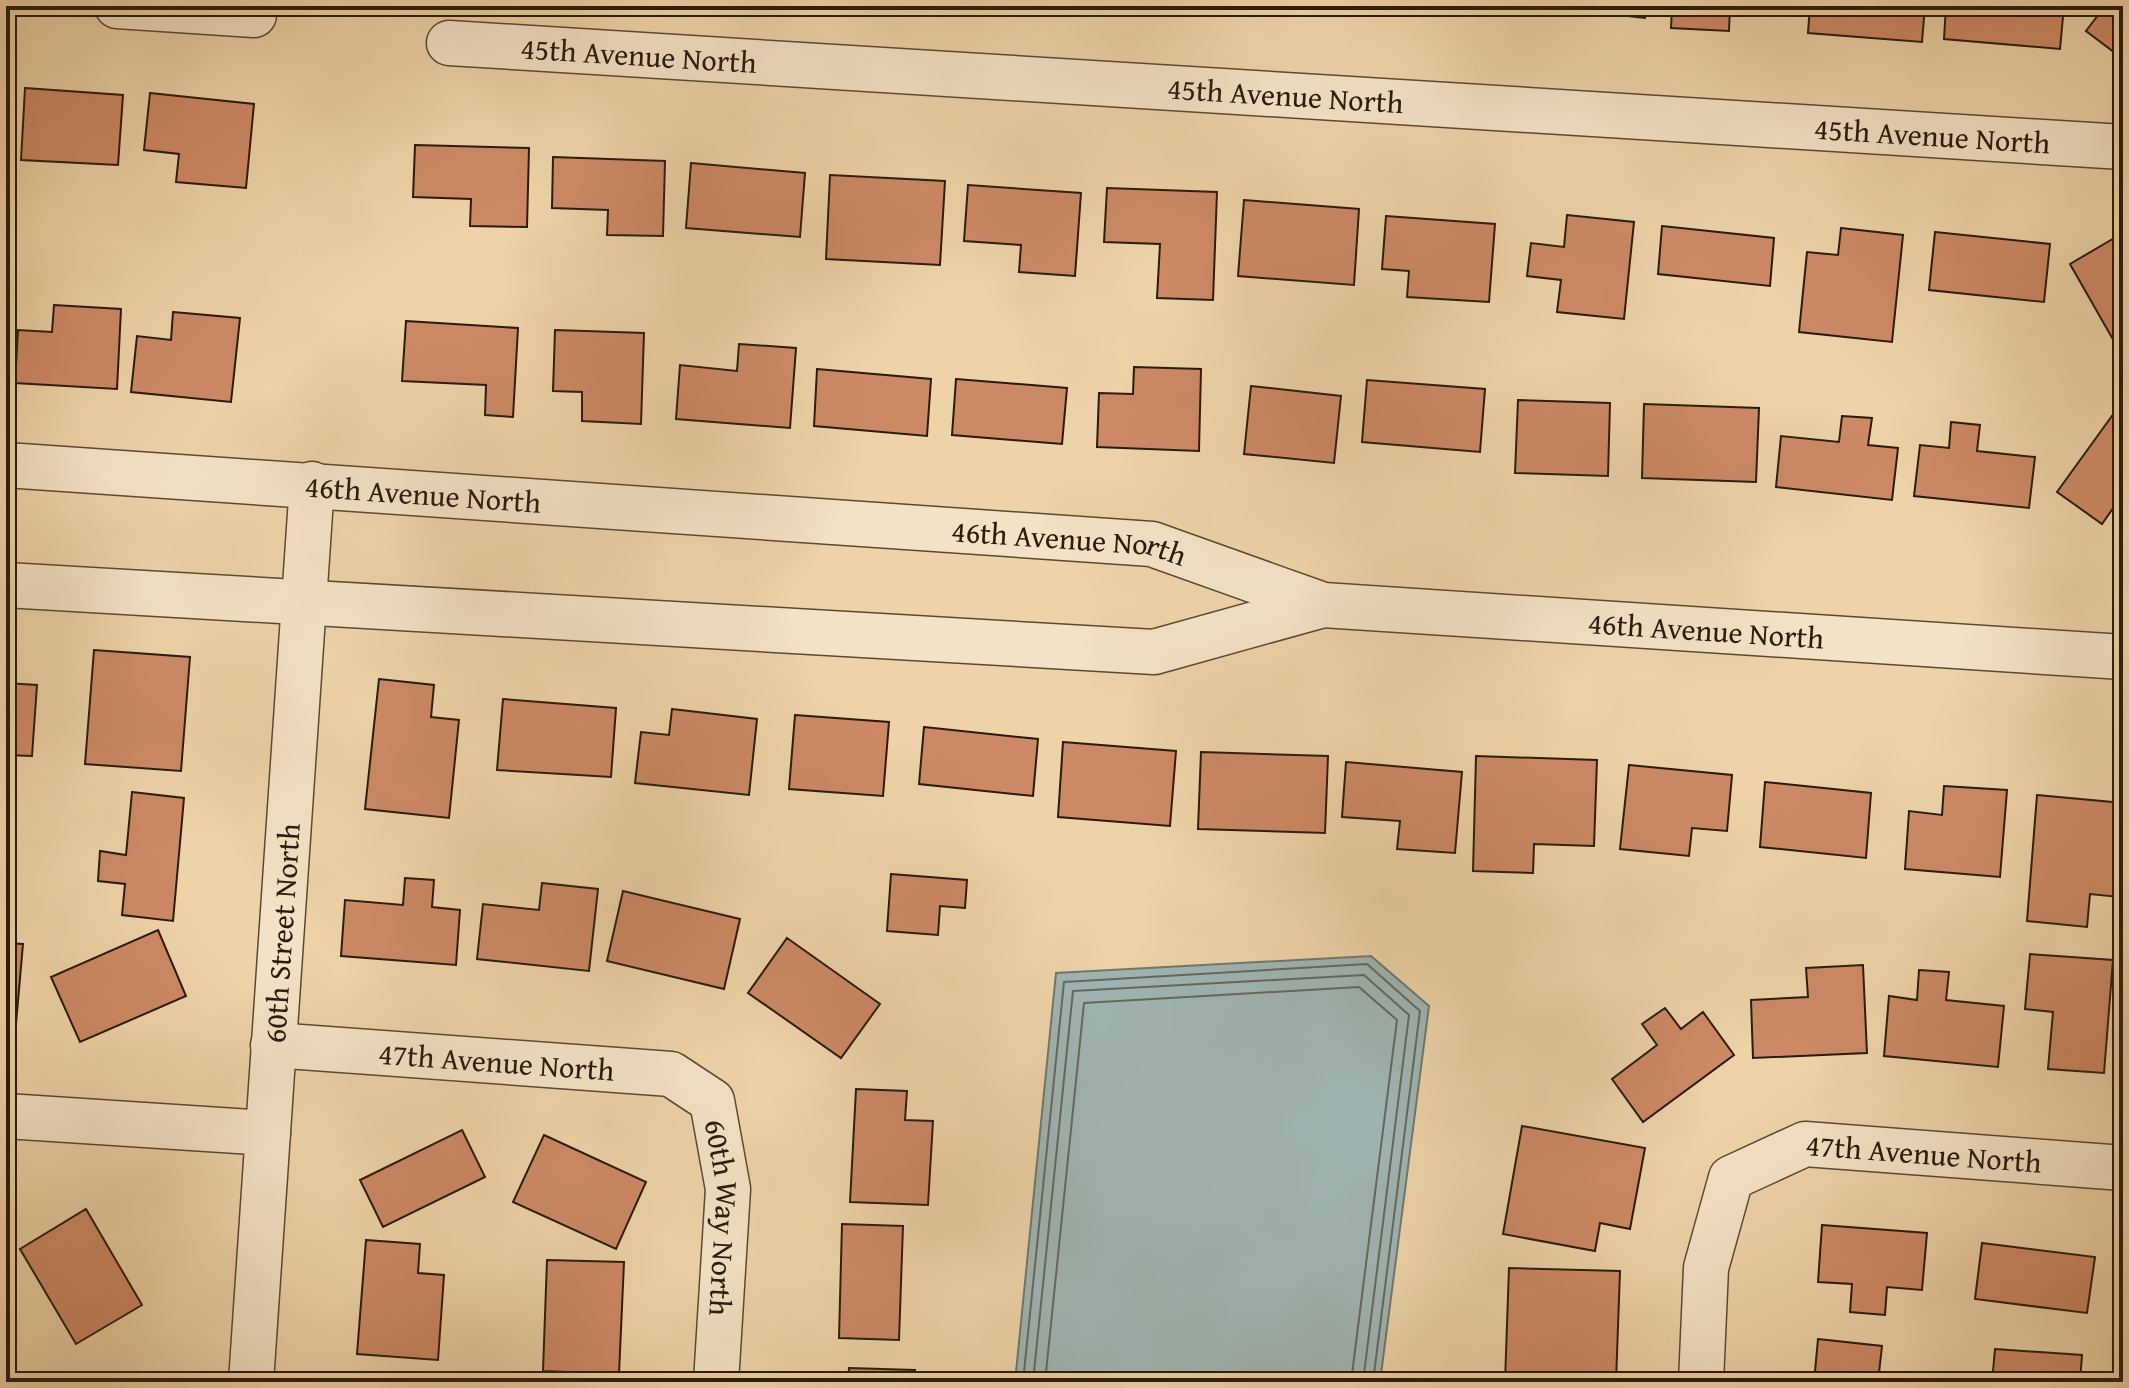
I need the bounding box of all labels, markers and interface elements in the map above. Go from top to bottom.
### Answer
street label: 45th Avenue North [519,25,758,84]
street label: 45th Avenue North [1166,66,1405,124]
street label: 45th Avenue North [1813,106,2052,164]
street label: 46th Avenue North [303,464,543,524]
street label: 46th Avenue North [950,508,1193,577]
street label: 46th Avenue North [1586,600,1826,660]
street label: 60th Street North [252,822,311,1044]
street label: 47th Avenue North [377,1031,616,1092]
street label: 60th Way North [694,1116,750,1318]
street label: 47th Avenue North [1804,1122,2043,1184]

